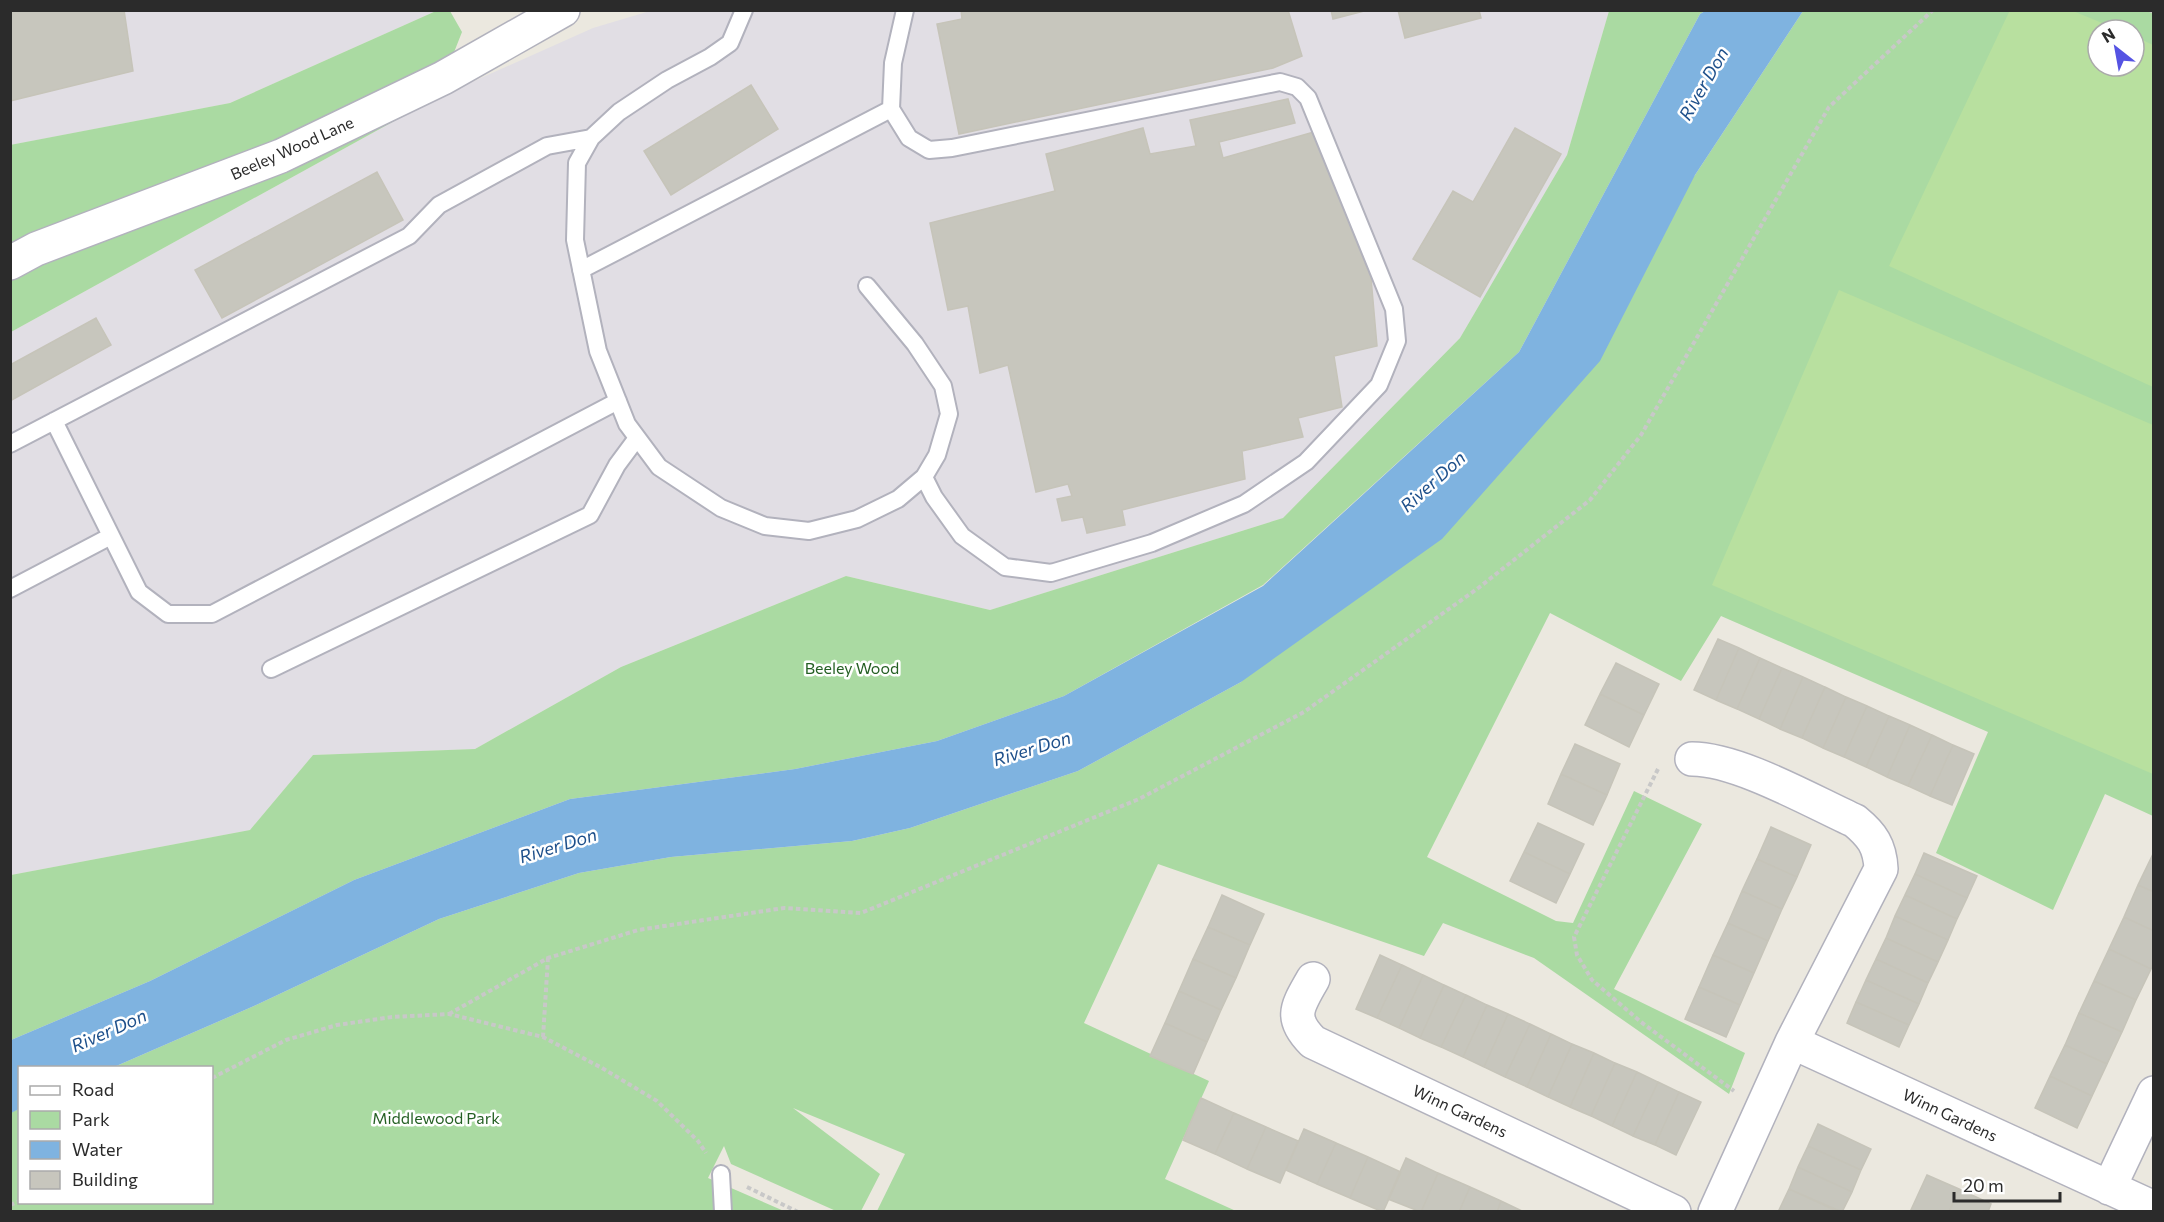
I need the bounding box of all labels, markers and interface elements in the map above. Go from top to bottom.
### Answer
north arrow [2086,18,2146,78]
text: N [2098,23,2118,46]
water label: River Don [1674,43,1733,124]
street label: Beeley Wood Lane [227,112,356,183]
water label: River Don [1395,446,1469,516]
park label: Beeley Wood [805,658,899,677]
water label: River Don [990,726,1073,770]
water label: River Don [516,823,599,867]
water label: River Don [67,1004,150,1056]
legend [18,1066,213,1204]
text: Road [72,1078,114,1100]
street label: Winn Gardens [1410,1080,1511,1141]
street label: Winn Gardens [1900,1084,2001,1145]
text: Park [72,1108,110,1130]
park label: Middlewood Park [372,1108,500,1127]
text: Water [72,1138,123,1160]
scale bar [1954,1165,2060,1203]
text: Building [72,1168,138,1190]
text: 20 m [1963,1174,2004,1196]

